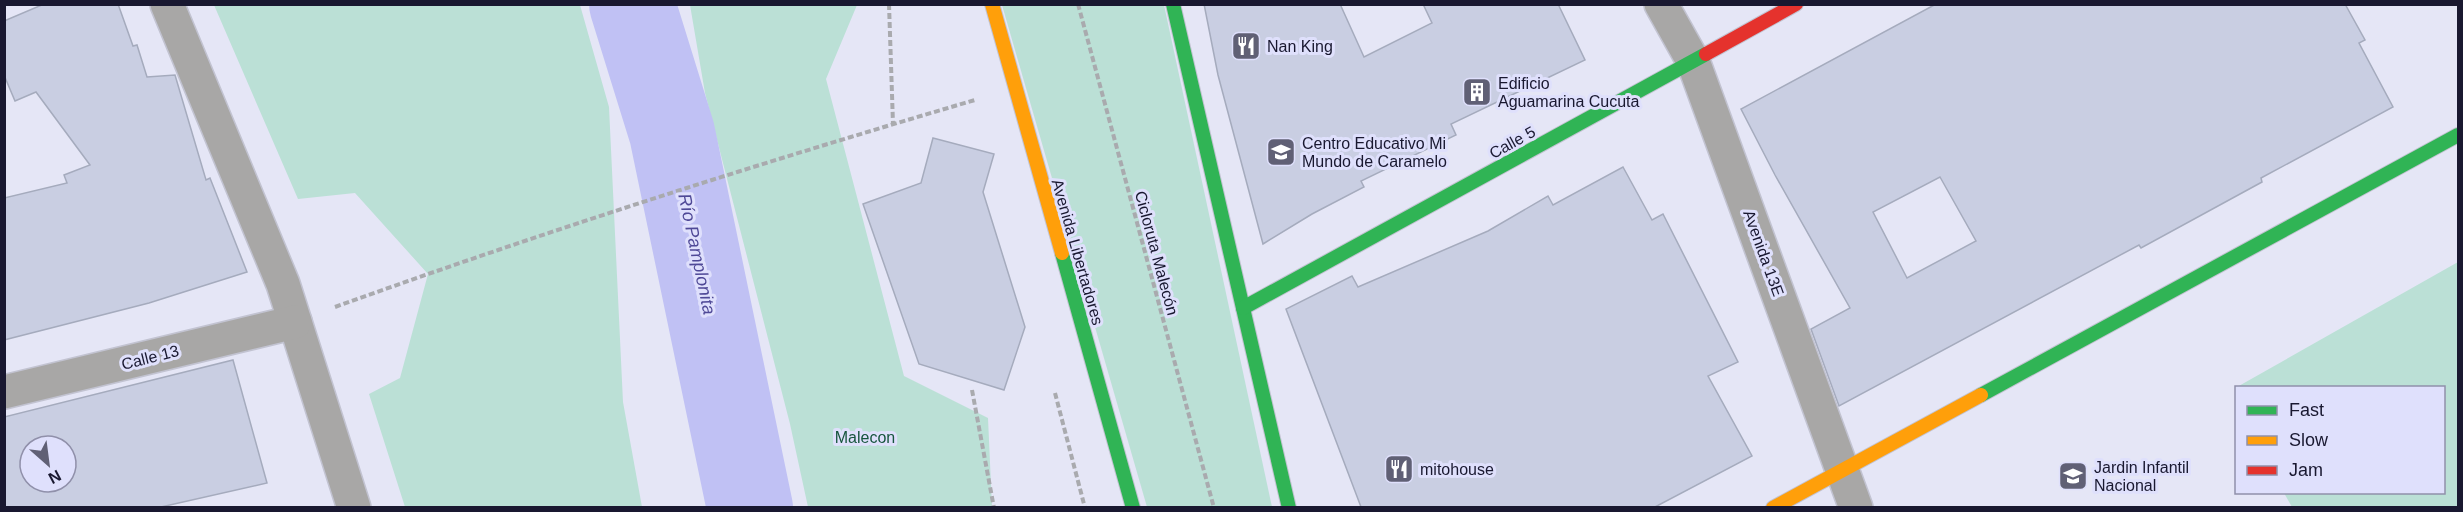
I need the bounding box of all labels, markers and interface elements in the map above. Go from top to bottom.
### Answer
restaurant icon: Nan King [1230,30,1262,62]
place label: Nan King [1267,38,1333,55]
place label: Edificio Aguamarina Cucuta [1498,75,1640,110]
building icon: Edificio Aguamarina Cucuta [1461,76,1493,108]
street label: Calle 5 [1486,123,1538,162]
place label: Centro Educativo Mi Mundo de Caramelo [1302,135,1447,170]
school or university icon: Centro Educativo Mi Mundo de Caramelo [1265,136,1297,168]
street label: Avenida Libertadores [1049,177,1106,327]
street label: Cicloruta Malecón [1132,189,1181,317]
water label: Río Pamplonita [674,192,720,316]
street label: Avenida 13E [1740,208,1787,299]
street label: Calle 13 [120,342,181,373]
legend [2235,386,2445,494]
text: Fast [2289,400,2324,420]
park label: Malecon [835,429,895,446]
text: Slow [2289,430,2329,450]
north arrow [18,434,78,494]
restaurant icon: mitohouse [1383,453,1415,485]
place label: Jardin Infantil Nacional [2094,459,2189,494]
school or university icon: Jardin Infantil Nacional [2057,460,2089,492]
text: Jam [2289,460,2323,480]
place label: mitohouse [1420,461,1494,478]
text: N [46,467,64,487]

